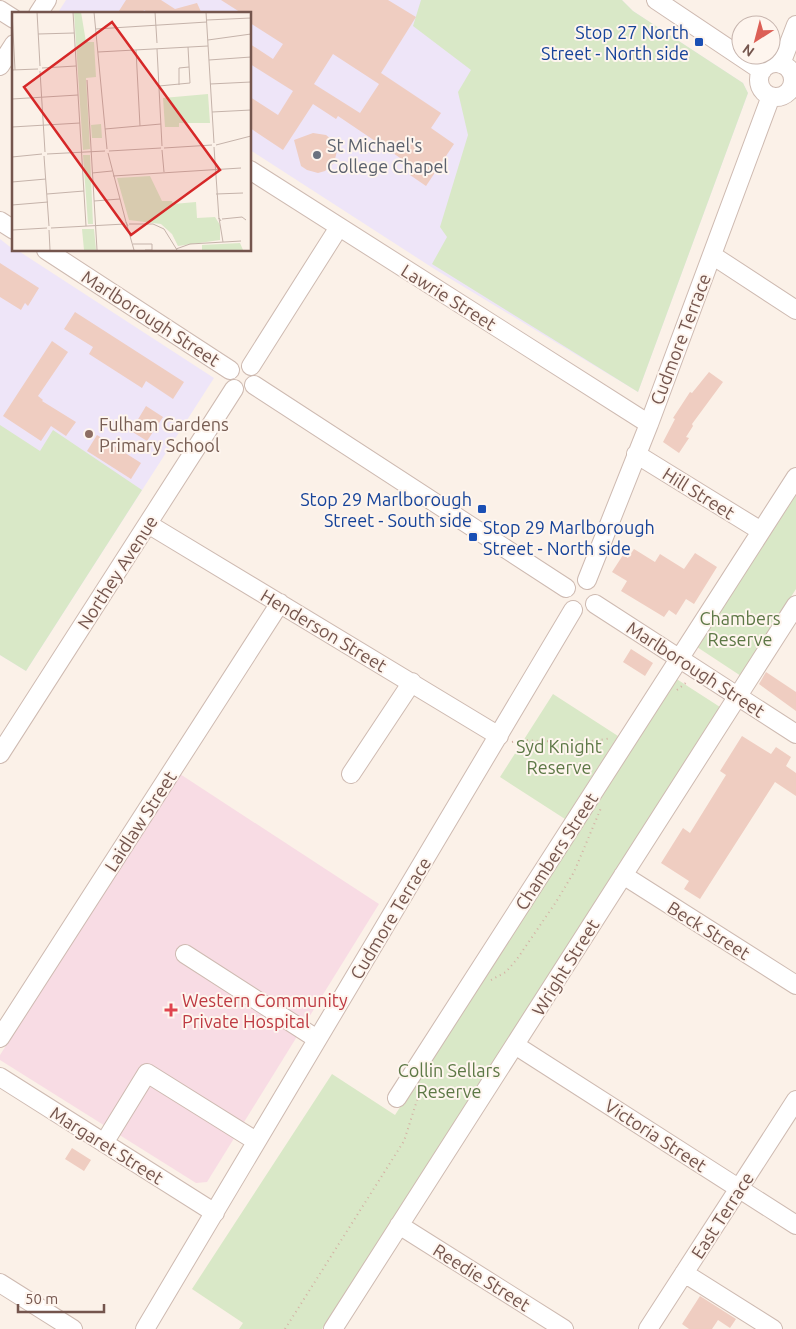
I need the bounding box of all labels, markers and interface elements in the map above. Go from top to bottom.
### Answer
inset map [12,12,251,251]
north arrow [731,15,781,65]
place label: Stop 27 North Street - North side [541,22,689,63]
marker: Stop 27 North Street - North side [693,36,705,48]
text: N [739,41,757,60]
place label: St Michael's College Chapel [327,135,448,176]
marker: St Michael's College Chapel [311,149,323,161]
street label: Lawrie Street [398,260,500,334]
street label: Marlborough Street [78,266,224,370]
street label: Cudmore Terrace [646,271,714,407]
place label: Fulham Gardens Primary School [99,414,229,455]
marker: Fulham Gardens Primary School [83,428,95,440]
street label: Hill Street [659,463,739,523]
place label: Stop 29 Marlborough Street - South side [300,489,472,530]
marker: Stop 29 Marlborough Street - South side [476,503,488,515]
street label: Northey Avenue [73,512,161,632]
place label: Stop 29 Marlborough Street - North side [483,517,655,558]
marker: Stop 29 Marlborough Street - North side [467,531,479,543]
street label: Henderson Street [258,585,390,675]
park label: Chambers Reserve [699,608,781,649]
street label: Marlborough Street [623,617,769,721]
park label: Syd Knight Reserve [516,736,602,777]
street label: Laidlaw Street [100,767,180,875]
street label: Chambers Street [511,789,601,913]
street label: Cudmore Terrace [346,853,434,983]
street label: Beck Street [664,897,754,963]
street label: Wright Street [527,915,603,1019]
place label: Western Community Private Hospital [182,990,348,1031]
marker: Western Community Private Hospital [164,1003,178,1017]
park label: Collin Sellars Reserve [398,1060,500,1101]
street label: Victoria Street [601,1095,711,1175]
street label: Margaret Street [47,1102,167,1188]
street label: East Terrace [687,1168,757,1262]
street label: Reedie Street [430,1239,534,1315]
scale bar [18,1282,104,1314]
text: 50 m [25,1290,58,1307]

